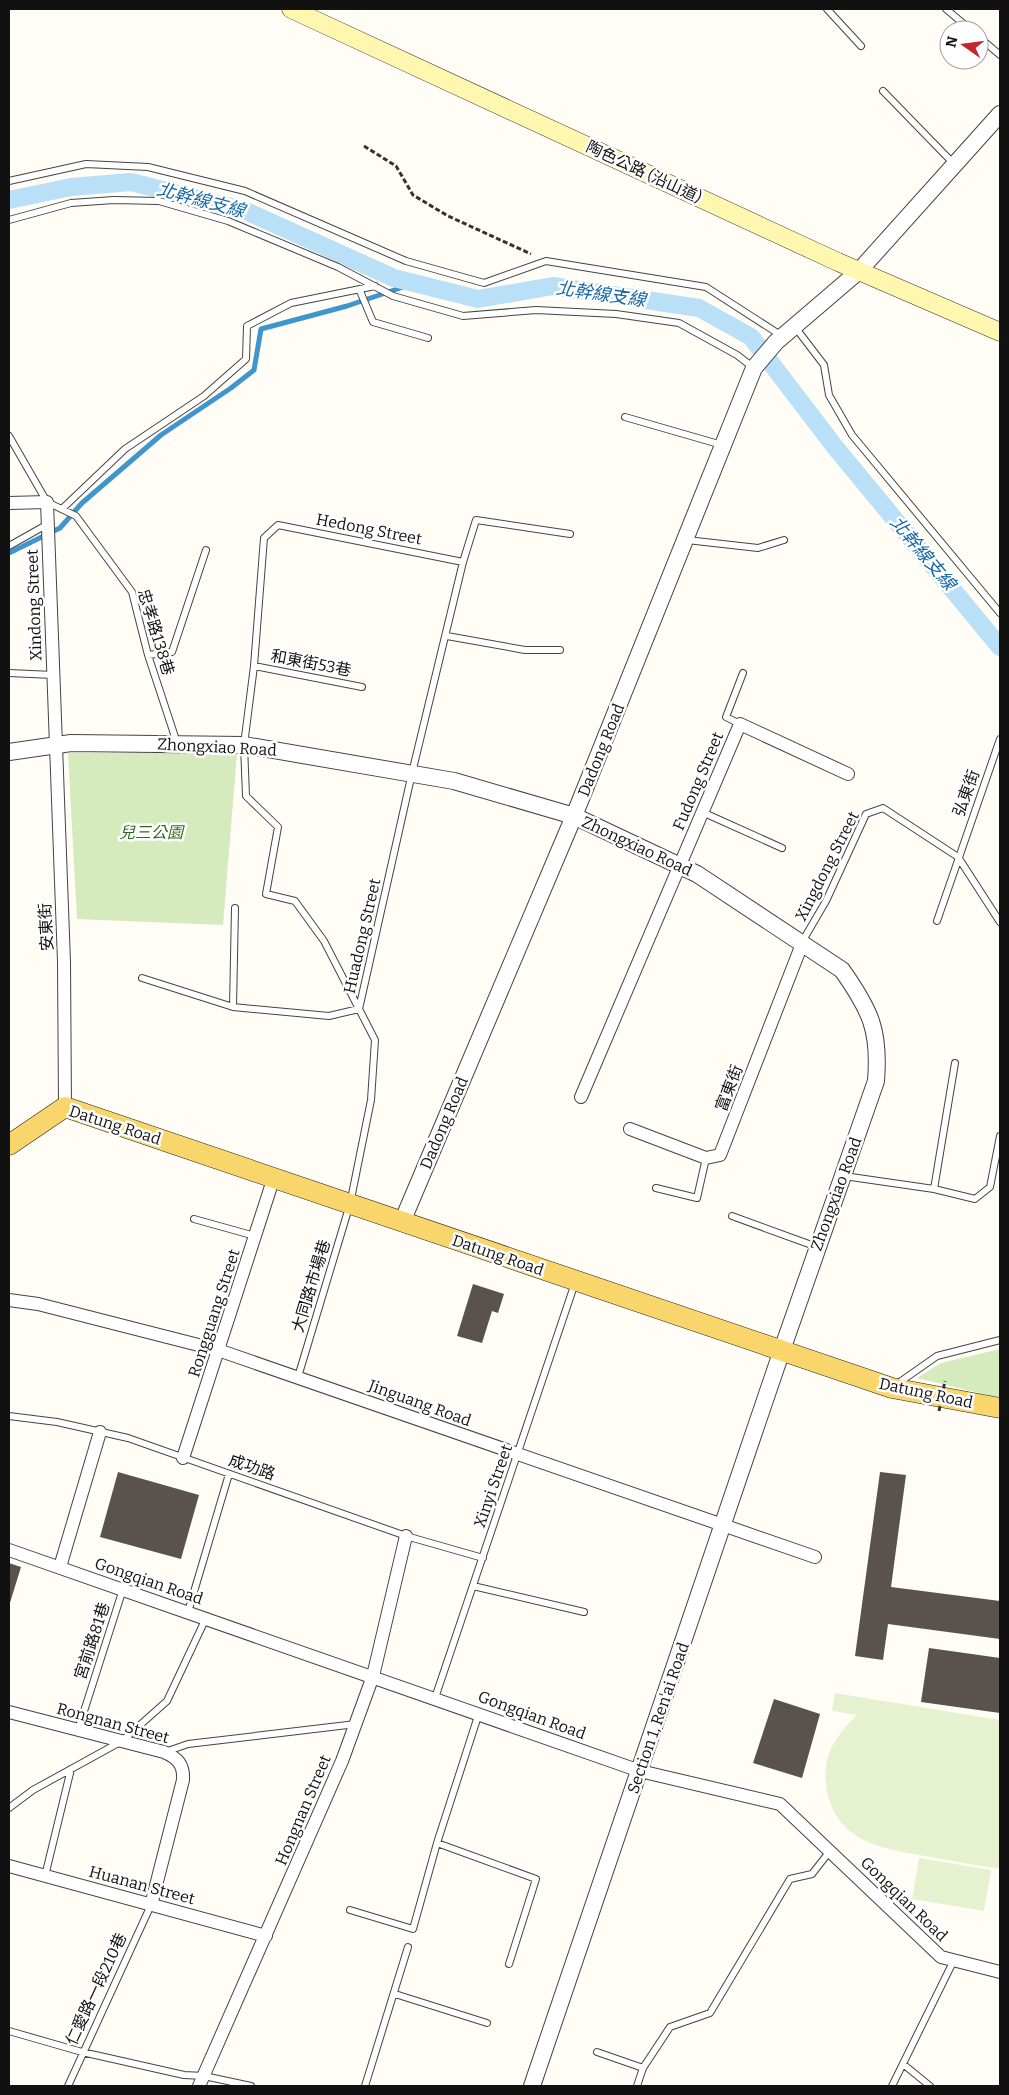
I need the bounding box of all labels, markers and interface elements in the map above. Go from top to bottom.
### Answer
north arrow [939,20,989,70]
text: N [942,34,961,49]
street label: 陶色公路 (沿山道) [583,137,705,207]
water label: 北幹線支線 [155,178,249,223]
water label: 北幹線支線 [555,277,649,311]
street label: Hedong Street [314,509,424,549]
water label: 北幹線支線 [886,511,962,596]
street label: Xindong Street [23,549,45,661]
street label: 忠孝路138巷 [134,587,178,677]
street label: 和東街53巷 [269,646,353,680]
street label: Dadong Road [574,700,628,799]
street label: Fudong Street [669,729,727,833]
street label: Zhongxiao Road [157,734,278,760]
street label: 弘東街 [949,767,983,819]
street label: Xingdong Street [791,808,863,924]
street label: Zhongxiao Road [579,812,696,880]
park label: 兒三公園 [119,823,185,842]
street label: Huadong Street [340,876,385,995]
street label: 安東街 [35,903,57,951]
street label: 富東街 [712,1062,746,1114]
street label: Dadong Road [416,1073,472,1172]
street label: Datung Road [67,1101,164,1149]
street label: Zhongxiao Road [807,1134,866,1253]
street label: Datung Road [450,1230,547,1280]
street label: 大同路市場巷 [288,1237,334,1335]
street label: Rongguang Street [184,1246,244,1379]
street label: Datung Road [877,1374,975,1412]
street label: Jinguang Road [365,1375,474,1431]
street label: Xinyi Street [470,1442,516,1530]
street label: 成功路 [226,1450,278,1484]
street label: Gongqian Road [92,1554,206,1609]
street label: 宮前路81巷 [71,1600,113,1682]
street label: Section 1, Ren'ai Road [623,1639,693,1796]
street label: Gongqian Road [475,1687,589,1743]
street label: Rongnan Street [55,1699,171,1747]
street label: Hongnan Street [271,1752,335,1868]
street label: Gongqian Road [857,1853,952,1946]
street label: Huanan Street [87,1862,197,1908]
street label: 仁愛路一段210巷 [62,1930,130,2048]

